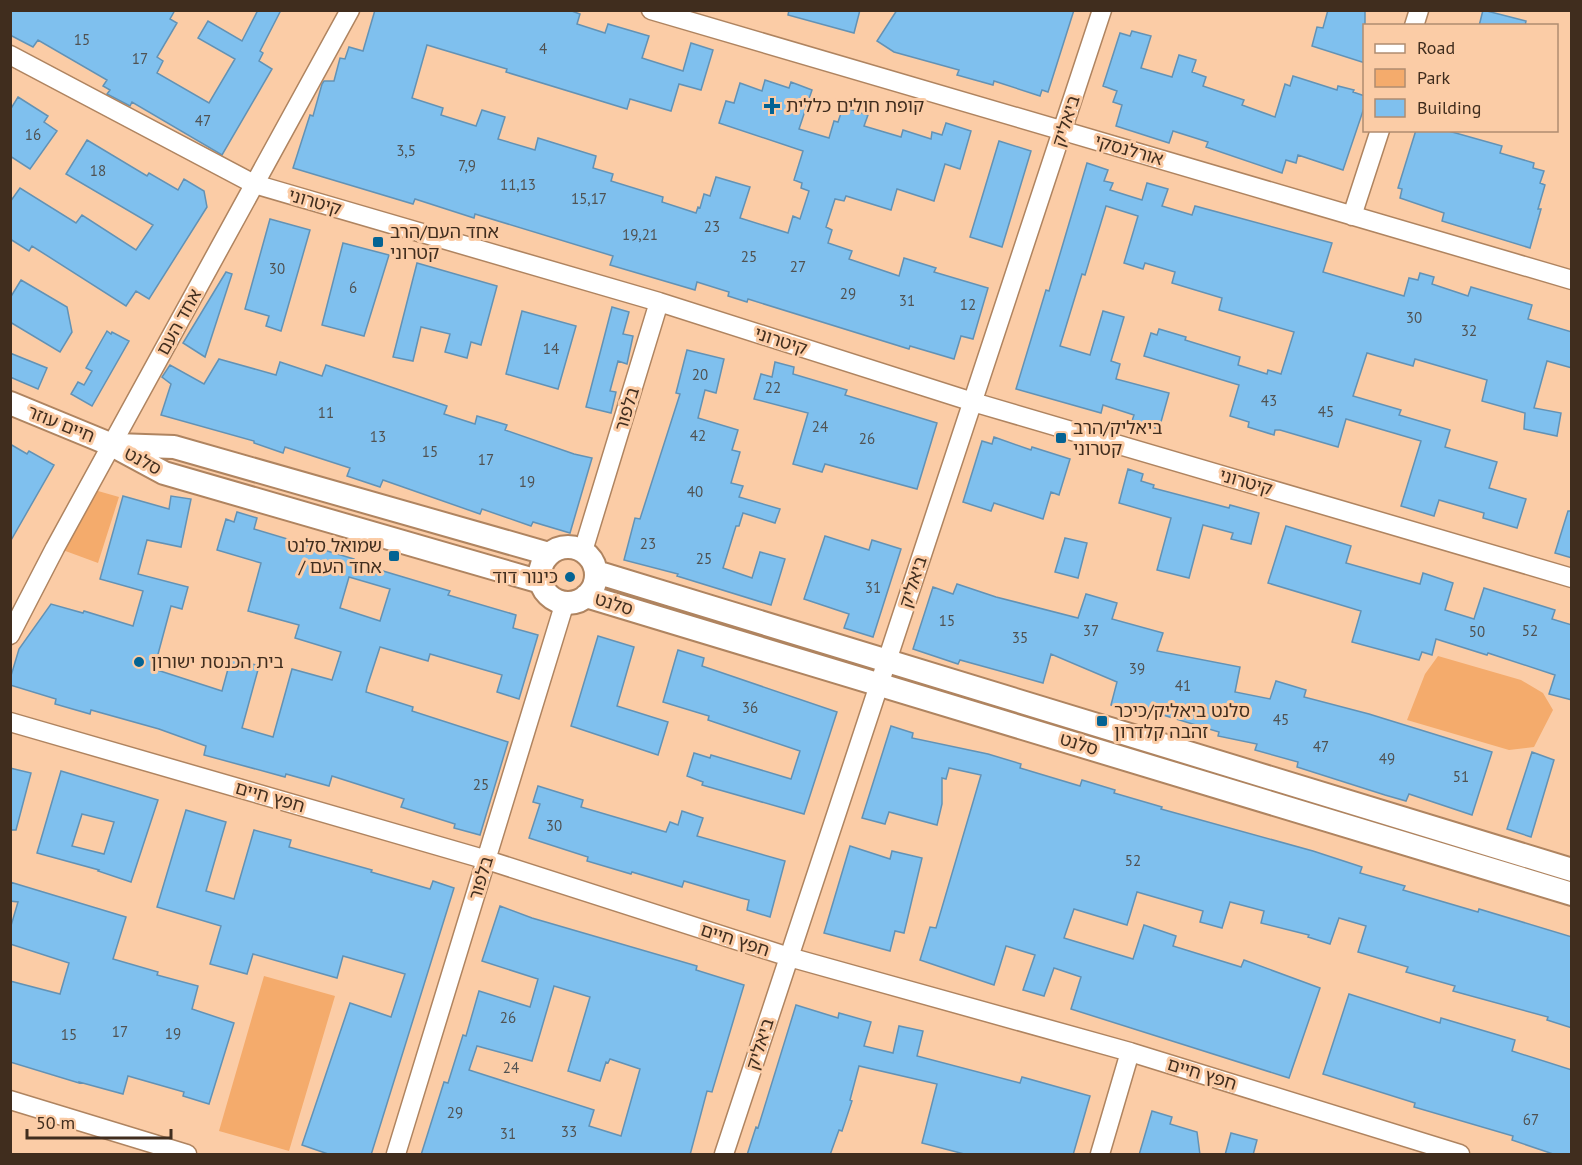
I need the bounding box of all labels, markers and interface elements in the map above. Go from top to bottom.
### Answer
legend [1363,24,1558,132]
house number: 15 [74,30,90,49]
text: Road [1417,36,1455,59]
house number: 4 [539,39,547,58]
house number: 17 [132,49,148,68]
text: Park [1417,66,1450,89]
street label: ביאליק [1046,92,1085,150]
place label: קופת חולים כללית [786,94,924,117]
text: Building [1417,96,1481,119]
marker: קופת חולים כללית [763,97,781,115]
house number: 47 [195,111,211,130]
house number: 16 [25,125,41,144]
street label: אורלנסקי [1092,129,1166,170]
house number: 3,5 [396,141,416,160]
house number: 7,9 [458,156,476,175]
house number: 18 [90,161,106,180]
house number: 11,13 [500,175,536,194]
street label: קיטרוני [286,183,344,220]
house number: 15,17 [571,189,607,208]
house number: 23 [704,217,720,236]
place label: אחד העם/הרב קטרוני [390,220,499,264]
house number: 19,21 [622,225,658,244]
marker: אחד העם/הרב קטרוני [371,235,385,249]
house number: 25 [741,247,757,266]
house number: 27 [790,257,806,276]
house number: 30 [269,259,285,278]
house number: 6 [349,278,357,297]
house number: 29 [840,284,856,303]
street label: אחד העם [151,285,206,359]
house number: 31 [899,291,915,310]
house number: 12 [960,295,976,314]
house number: 30 [1406,308,1422,327]
street label: קיטרוני [752,321,811,360]
house number: 32 [1461,321,1477,340]
house number: 14 [543,339,559,358]
house number: 20 [692,365,708,384]
house number: 22 [765,378,781,397]
street label: בלפור [609,384,644,434]
house number: 43 [1261,391,1277,410]
street label: חיים עוזר [24,400,98,447]
house number: 45 [1318,402,1334,421]
house number: 11 [318,403,334,422]
place label: ביאליק/הרב קטרוני [1073,416,1163,460]
house number: 24 [812,417,828,436]
house number: 42 [690,426,706,445]
house number: 13 [370,427,386,446]
house number: 26 [859,429,875,448]
marker: ביאליק/הרב קטרוני [1054,431,1068,445]
street label: סלנט [121,441,166,480]
house number: 15 [422,442,438,461]
house number: 17 [478,450,494,469]
street label: קיטרוני [1217,463,1275,500]
house number: 19 [519,472,535,491]
house number: 40 [687,482,703,501]
place label: שמואל סלנט / אחד העם [287,534,382,578]
house number: 23 [640,534,656,553]
marker: שמואל סלנט / אחד העם [387,549,401,563]
house number: 25 [696,549,712,568]
street label: ביאליק [893,553,932,611]
place label: כינור דוד [492,565,558,588]
marker: כינור דוד [563,570,577,584]
house number: 31 [865,578,881,597]
street label: סלנט [592,587,636,620]
house number: 15 [939,611,955,630]
house number: 37 [1083,621,1099,640]
house number: 52 [1522,621,1538,640]
house number: 50 [1469,622,1485,641]
house number: 35 [1012,628,1028,647]
place label: בית הכנסת ישורון [151,650,284,673]
marker: בית הכנסת ישורון [132,655,146,669]
house number: 39 [1129,659,1145,678]
house number: 41 [1175,676,1191,695]
house number: 36 [742,698,758,717]
place label: סלנט ביאליק/כיכר זהבה קלדרון [1114,699,1250,743]
house number: 45 [1273,710,1289,729]
marker: סלנט ביאליק/כיכר זהבה קלדרון [1095,714,1109,728]
street label: סלנט [1057,727,1101,760]
house number: 47 [1313,737,1329,756]
house number: 49 [1379,749,1395,768]
house number: 51 [1453,767,1469,786]
house number: 25 [473,775,489,794]
street label: חפץ חיים [233,776,308,817]
house number: 30 [546,816,562,835]
house number: 52 [1125,851,1141,870]
street label: בלפור [463,853,498,903]
street label: חפץ חיים [698,918,773,961]
house number: 26 [500,1008,516,1027]
street label: ביאליק [740,1015,779,1073]
house number: 17 [112,1022,128,1041]
house number: 19 [165,1024,181,1043]
house number: 15 [61,1025,77,1044]
street label: חפץ חיים [1165,1052,1240,1095]
house number: 24 [503,1058,519,1077]
scale bar [27,1102,171,1140]
house number: 29 [447,1103,463,1122]
house number: 67 [1523,1110,1539,1129]
text: 50 m [36,1111,75,1134]
house number: 33 [561,1122,577,1141]
house number: 31 [500,1124,516,1143]

